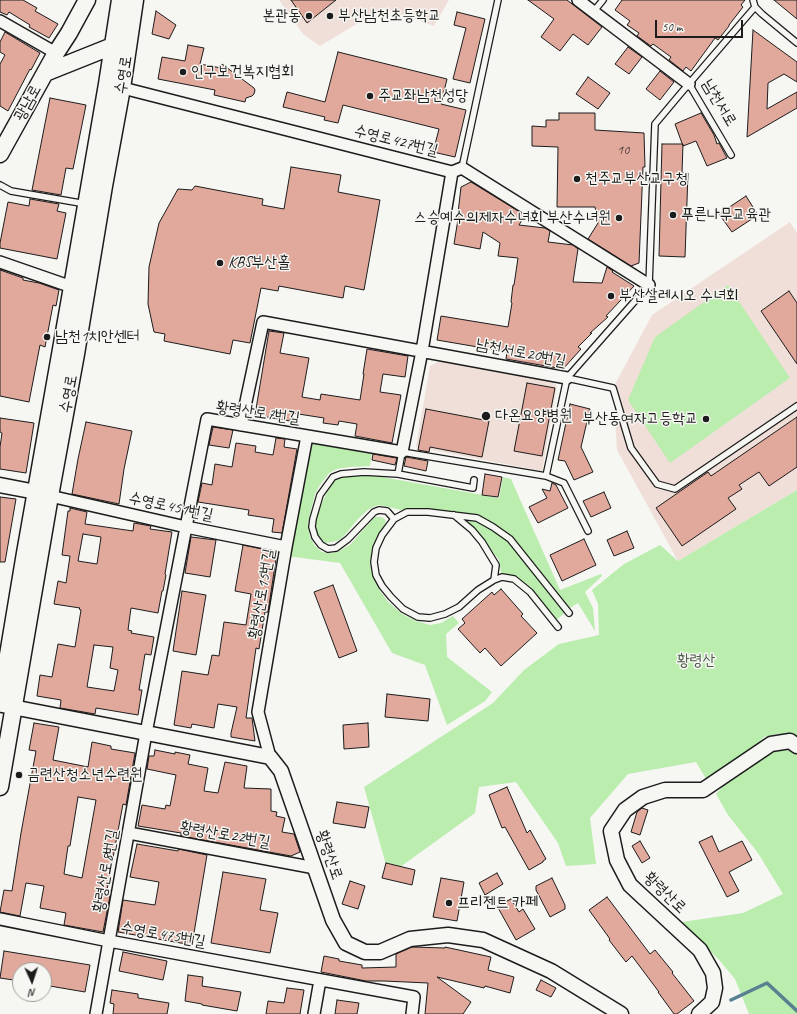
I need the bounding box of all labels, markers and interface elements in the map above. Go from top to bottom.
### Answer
place label: 본관동 [262,6,301,26]
place label: 부산남천초등학교 [338,6,441,26]
marker: 본관동 [304,11,314,21]
marker: 부산남천초등학교 [325,11,335,21]
scale bar [657,12,745,38]
text: 50 m [662,19,682,35]
street label: 수영로 [111,54,137,96]
place label: 인구보건복지협회 [191,62,294,82]
marker: 인구보건복지협회 [178,67,188,77]
street label: 남천서로 [698,76,740,130]
street label: 광남로 [10,81,46,125]
place label: 주교좌남천성당 [378,86,468,106]
marker: 주교좌남천성당 [365,91,375,101]
street label: 수영로427번길 [352,121,440,161]
house number: 10 [617,142,629,158]
place label: 천주교부산교구청 [585,169,688,189]
marker: 천주교부산교구청 [572,174,582,184]
place label: 푸른나무교육관 [681,205,771,225]
place label: 스승예수의제자수녀회 부산수녀원 [414,208,611,228]
marker: 푸른나무교육관 [668,210,678,220]
marker: 스승예수의제자수녀회 부산수녀원 [614,213,624,223]
place label: KBS부산홀 [228,253,290,273]
marker: KBS부산홀 [215,258,225,268]
place label: 부산살레시오 수녀회 [619,286,739,306]
marker: 부산살레시오 수녀회 [606,291,616,301]
place label: 남천1치안센터 [55,327,139,347]
marker: 남천1치안센터 [42,332,52,342]
street label: 남천서로20번길 [474,335,568,371]
street label: 수영로 [56,373,82,415]
street label: 황령산로7번길 [215,398,301,428]
place label: 다온요양병원 [495,406,572,426]
place label: 부산동여자고등학교 [582,409,698,429]
marker: 다온요양병원 [480,410,492,422]
marker: 부산동여자고등학교 [701,414,711,424]
street label: 수영로451번길 [127,489,215,525]
street label: 황령산로15번길 [245,547,279,641]
park label: 황령산 [677,651,715,671]
place label: 금련산청소년수련원 [27,765,143,785]
marker: 금련산청소년수련원 [14,770,24,780]
street label: 황령산로22번길 [178,818,272,852]
street label: 황령산로8번길 [89,828,123,914]
street label: 황령산로 [312,828,346,882]
street label: 황령산로 [640,868,690,918]
place label: 프리젠트 카페 [457,893,538,913]
marker: 프리젠트 카페 [444,898,454,908]
street label: 수영로475번길 [119,918,207,952]
north arrow [12,962,52,1002]
text: N [29,986,36,1000]

